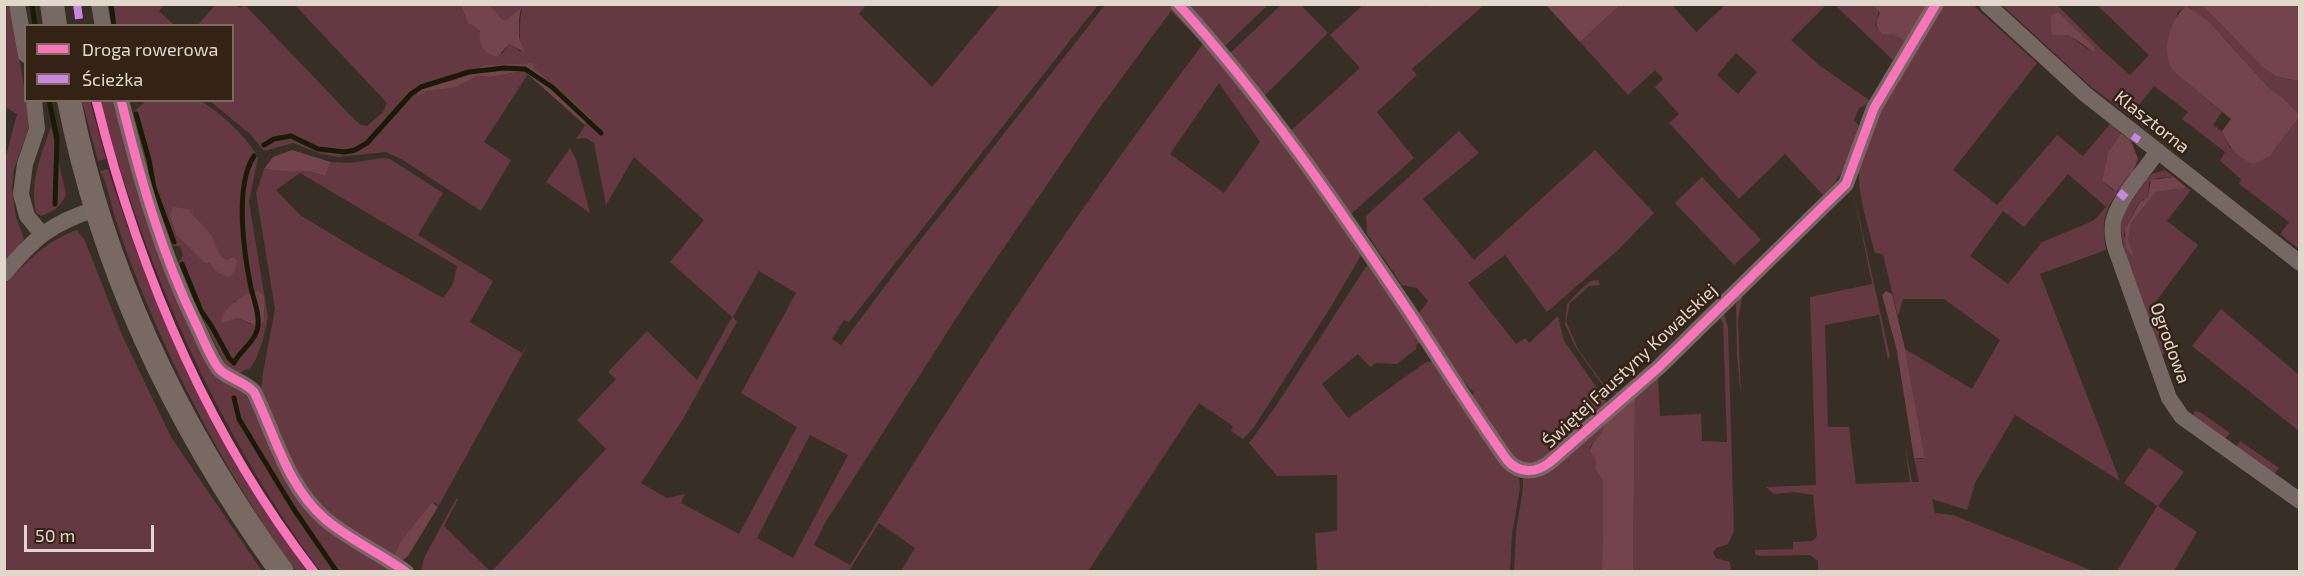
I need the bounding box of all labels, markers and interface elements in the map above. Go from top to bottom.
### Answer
legend [24,24,234,102]
text: Droga rowerowa [82,38,218,60]
text: Ścieżka [82,68,143,90]
street label: Klasztorna [2110,86,2194,158]
street label: Świętej Faustyny Kowalskiej [1538,280,1722,452]
street label: Ogrodowa [2145,300,2195,386]
scale bar [27,513,158,551]
text: 50 m [35,524,75,546]

